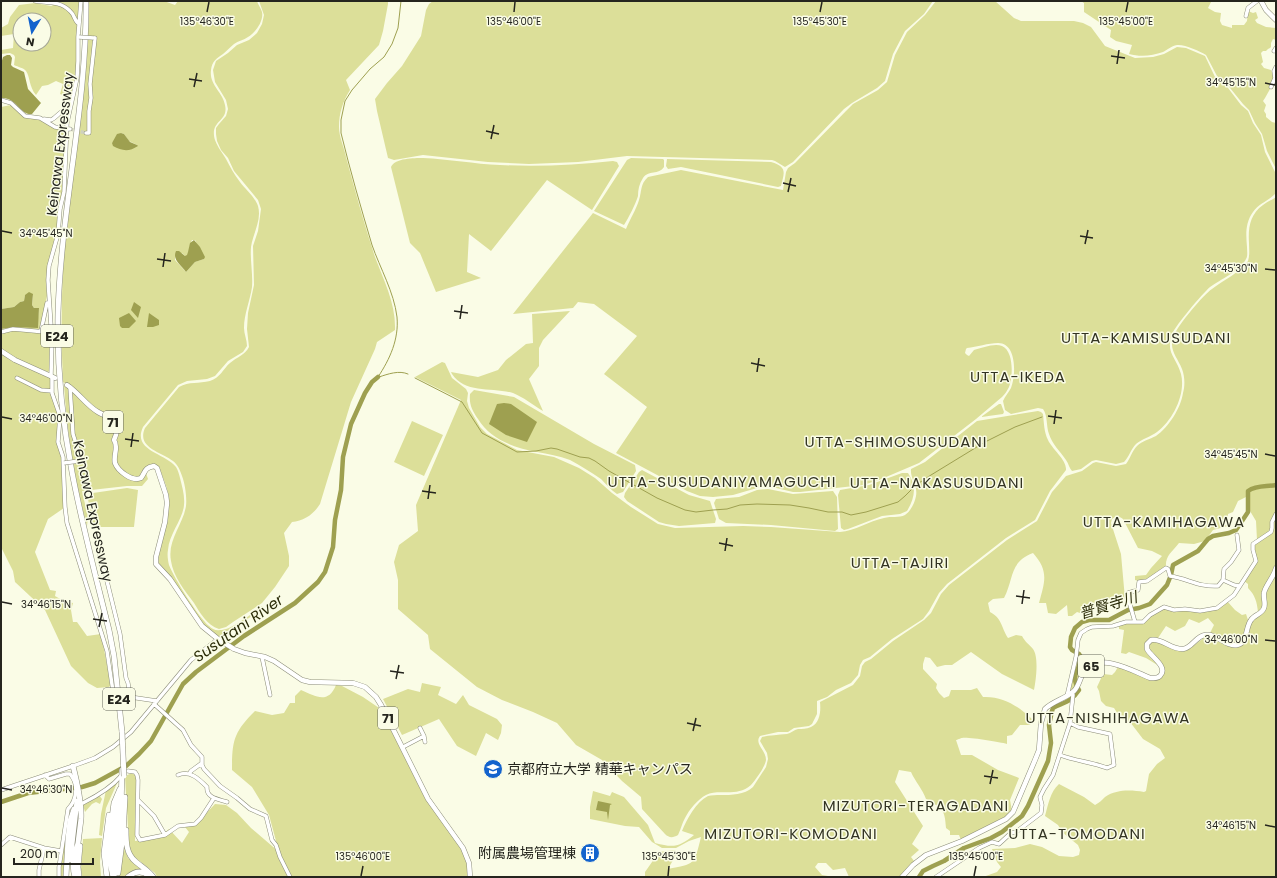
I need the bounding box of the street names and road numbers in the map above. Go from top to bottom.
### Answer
street label: Keinawa Expressway [41,71,79,217]
road number: E24 [41,325,73,347]
road number: 71 [103,411,123,433]
street label: Keinawa Expressway [68,438,118,584]
road number: 65 [1078,655,1104,677]
road number: E24 [103,688,135,710]
road number: 71 [378,707,398,729]

